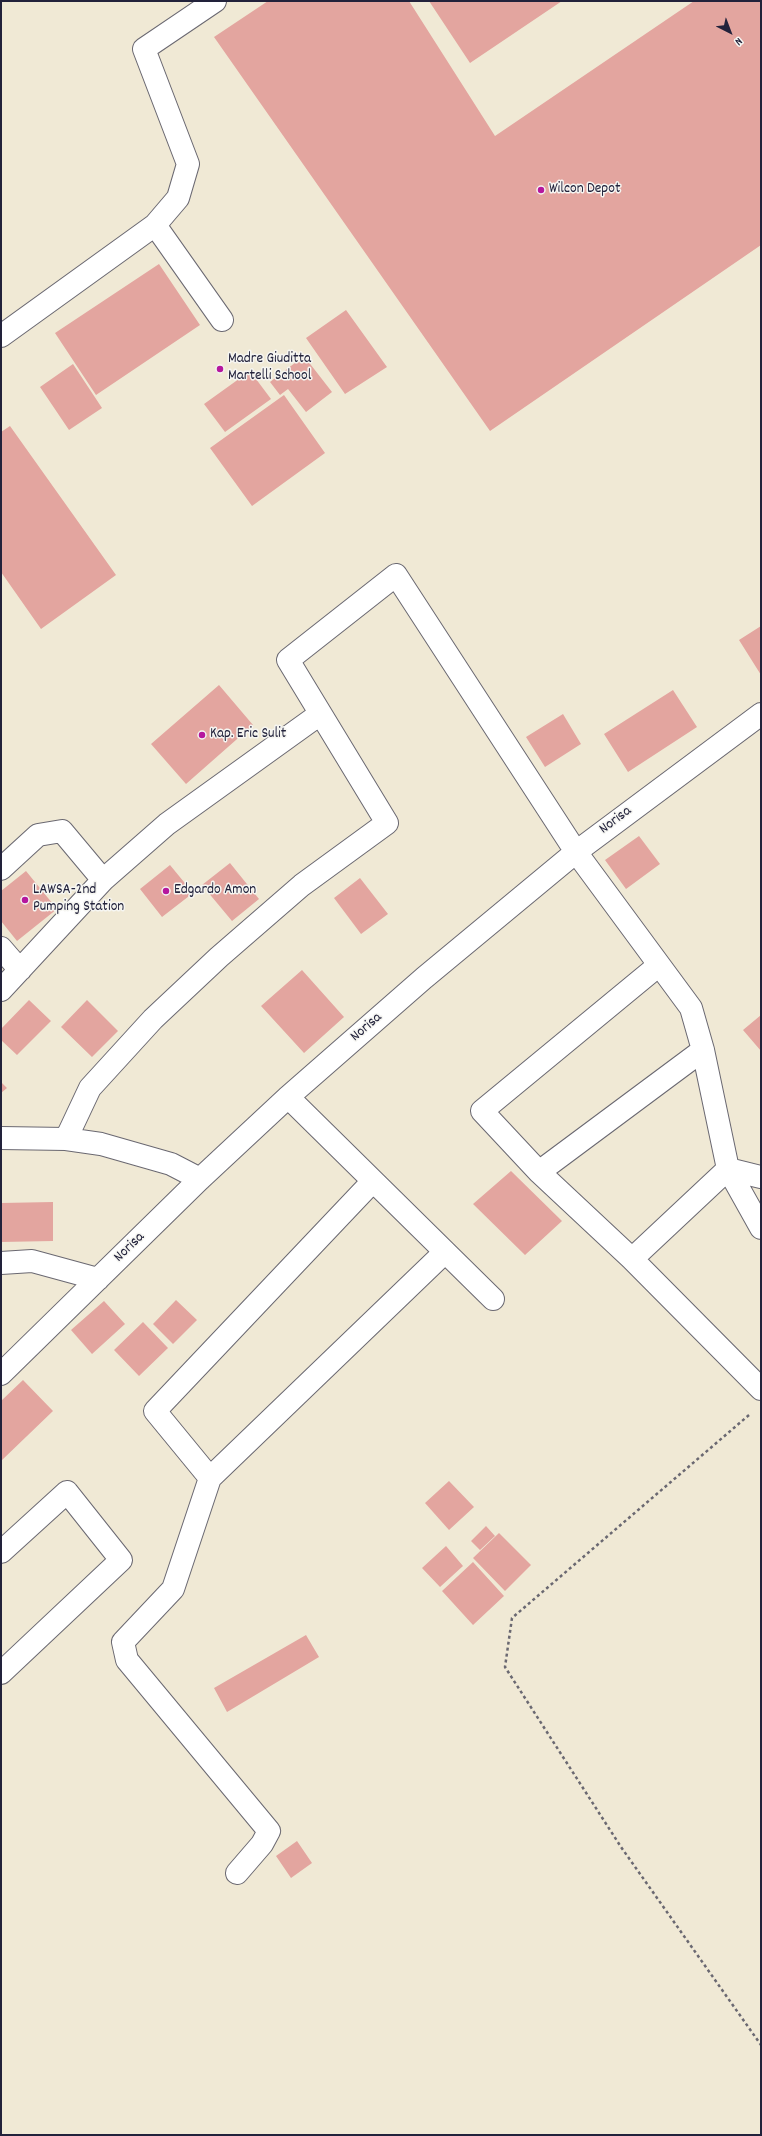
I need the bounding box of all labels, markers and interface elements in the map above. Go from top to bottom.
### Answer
north arrow [710,12,750,52]
text: N [731,33,745,49]
place label: Wilcon Depot [549,181,620,199]
marker: Wilcon Depot [536,185,546,195]
place label: Madre Giuditta Martelli School [228,351,311,386]
marker: Madre Giuditta Martelli School [215,364,225,374]
place label: Kap. Eric Sulit [210,726,286,744]
marker: Kap. Eric Sulit [197,730,207,740]
street label: Norisa [596,803,636,839]
place label: LAWSA-2nd Pumping Station [33,882,124,917]
place label: Edgardo Amon [174,882,256,900]
marker: Edgardo Amon [161,886,171,896]
marker: LAWSA-2nd Pumping Station [20,895,30,905]
street label: Norisa [348,1009,386,1047]
street label: Norisa [111,1229,149,1267]

